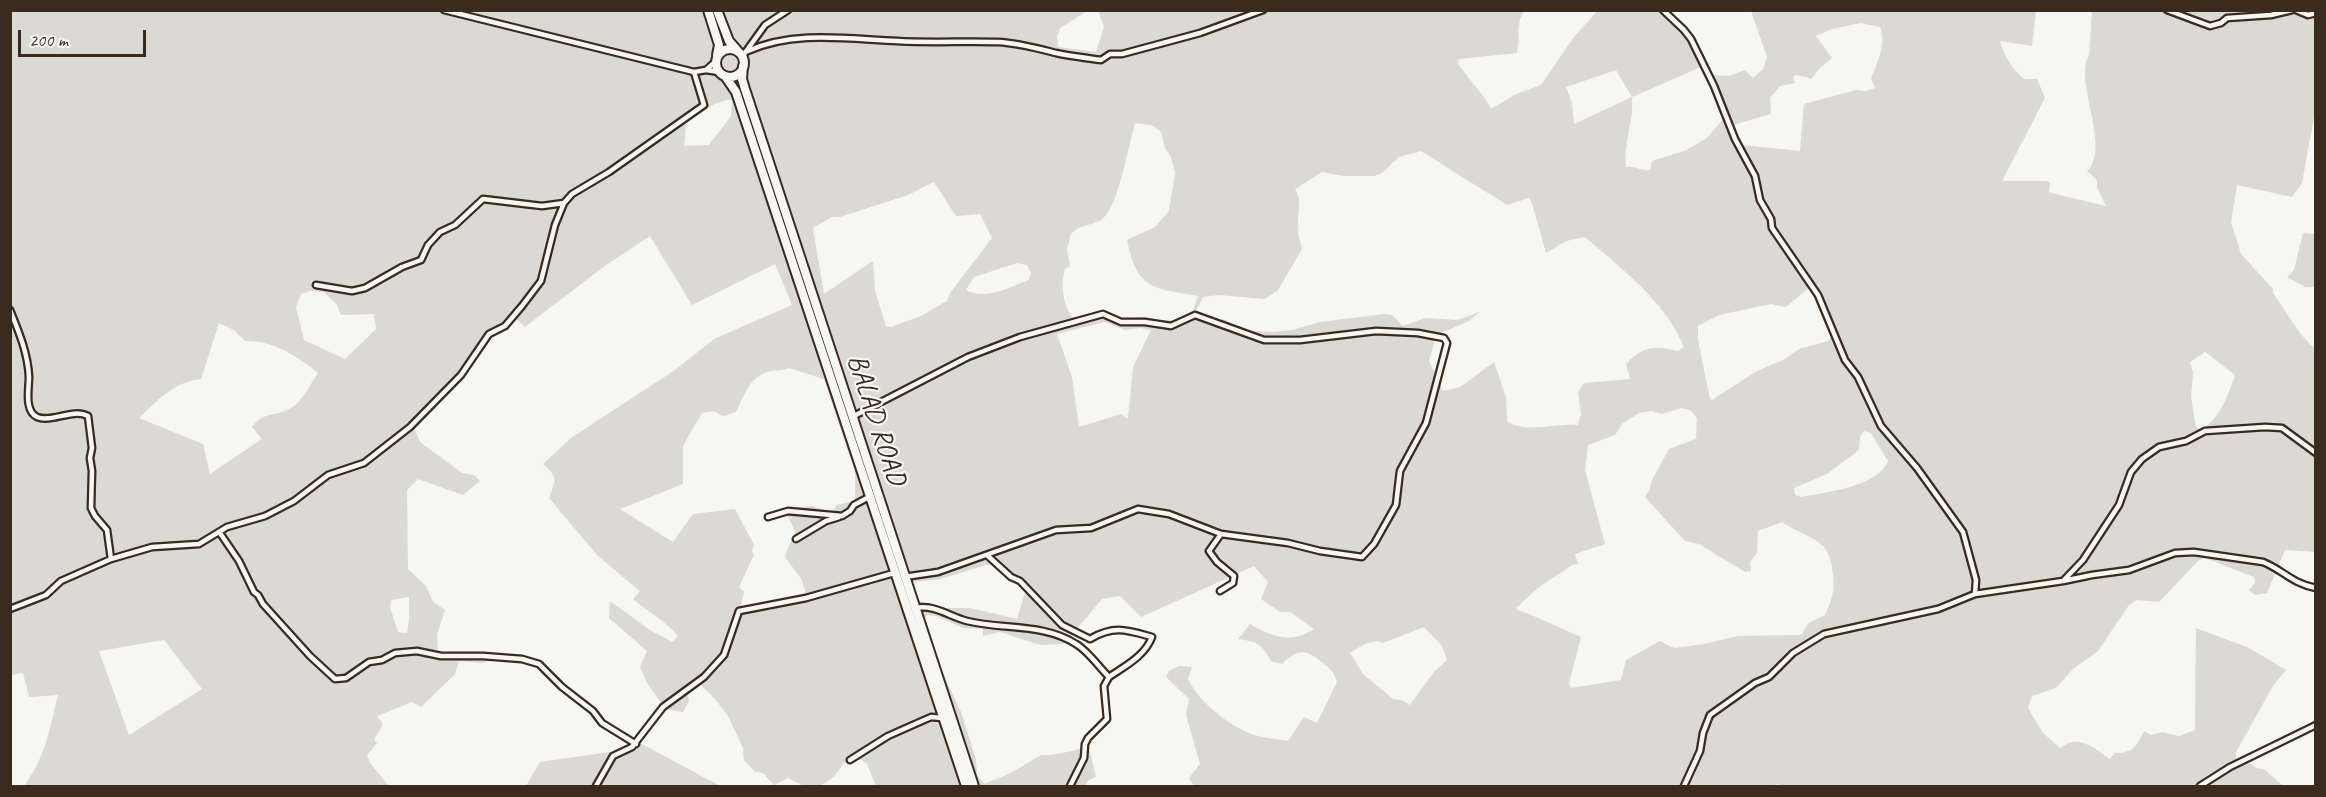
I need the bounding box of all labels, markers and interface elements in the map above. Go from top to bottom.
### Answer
scale bar [21,18,148,56]
text: 200 m [29,29,68,51]
street label: BALAD ROAD [839,350,913,490]

